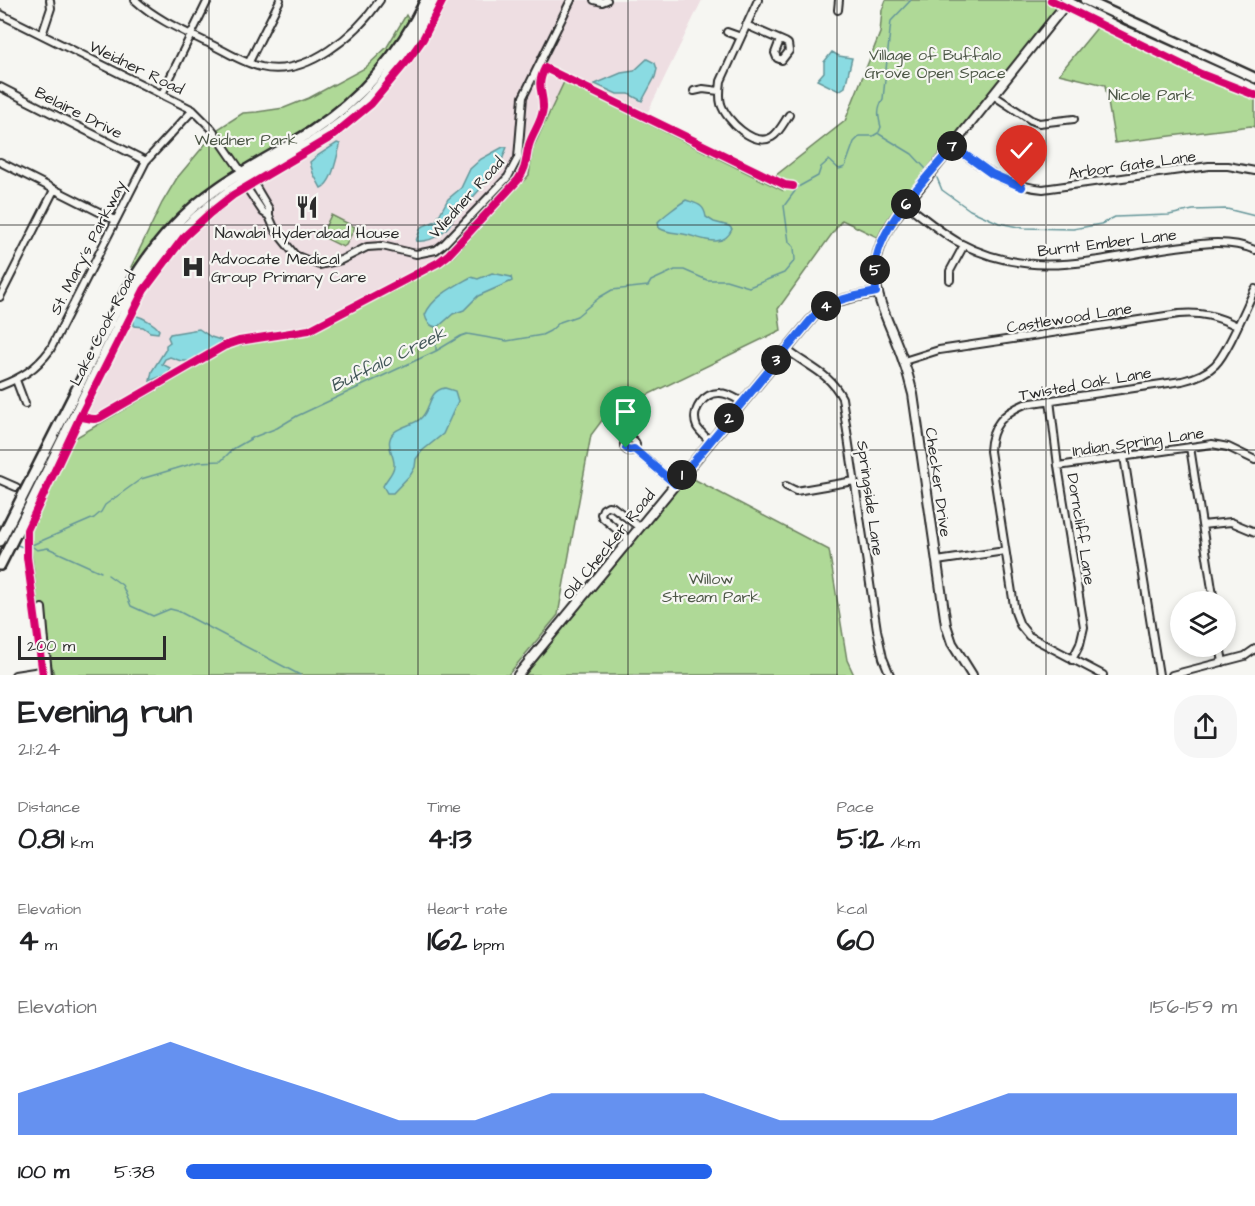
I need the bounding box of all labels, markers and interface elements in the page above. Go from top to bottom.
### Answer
street label: Weidner Road [85,35,188,100]
park label: Village of Buffalo Grove Open Space [864,44,1006,84]
street label: Belaire Drive [31,81,126,145]
park label: Nicole Park [1108,84,1194,106]
pin [996,125,1047,187]
park label: Weidner Park [194,129,298,151]
pin: 7 [937,131,967,161]
icon: check [1005,134,1038,167]
text: 7 [947,135,957,157]
street label: Arbor Gate Lane [1067,145,1198,185]
street label: Wiedner Road [424,152,509,243]
street label: St. Mary's Parkway [44,176,132,319]
pin: 6 [891,189,921,219]
text: 6 [901,193,911,215]
restaurant icon: Nawabi Hyderabad House [294,194,320,220]
place label: Nawabi Hyderabad House [215,222,400,245]
street label: Burnt Ember Lane [1036,224,1178,262]
place label: Advocate Medical Group Primary Care [211,248,367,289]
hospital icon: Advocate Medical Group Primary Care [180,254,206,280]
pin: 5 [860,255,890,285]
text: 5 [869,259,881,281]
street label: Lake Cook Road [64,267,141,390]
pin: 4 [811,291,841,321]
text: 4 [821,295,831,317]
street label: Castlewood Lane [1005,297,1134,339]
water label: Buffalo Creek [326,320,451,398]
pin: 3 [761,345,791,375]
text: 3 [772,349,780,371]
street label: Twisted Oak Lane [1017,361,1153,406]
pin [600,386,651,448]
icon: arrive [609,395,642,428]
pin: 2 [714,403,744,433]
text: 2 [724,407,734,429]
street label: Indian Spring Lane [1071,422,1206,463]
street label: Checker Drive [919,426,957,539]
street label: Springside Lane [850,439,889,558]
pin: 1 [667,460,697,490]
text: 1 [681,464,683,486]
street label: Dorncliff Lane [1061,472,1101,587]
street label: Old Checker Road [557,485,660,605]
park label: Willow Stream Park [662,568,760,608]
map controls [1170,591,1236,657]
button: layers [1170,591,1236,657]
scale bar [18,633,166,660]
text: 200 m [27,635,75,657]
text: Evening run [18,689,192,735]
button: share [1174,695,1237,758]
text: 21:24 [18,735,60,763]
text: Distance [18,796,80,818]
text: Time [427,796,461,818]
text: Pace [837,796,874,818]
text: 0.81 [18,818,64,860]
text: 4:13 [427,818,472,860]
text: 5:12 [837,818,884,860]
text: km [64,832,93,854]
text: /km [884,832,920,854]
text: Elevation [18,898,81,920]
text: Heart rate [427,898,508,920]
text: kcal [837,898,867,920]
text: 4 [18,920,38,962]
text: 162 [427,920,467,962]
text: 60 [837,920,874,962]
text: m [38,934,57,956]
text: bpm [467,934,504,956]
text: Elevation [18,993,97,1021]
text: 156–159 m [1150,993,1237,1021]
text: 100 m [18,1158,69,1186]
text: 5:38 [114,1158,155,1186]

